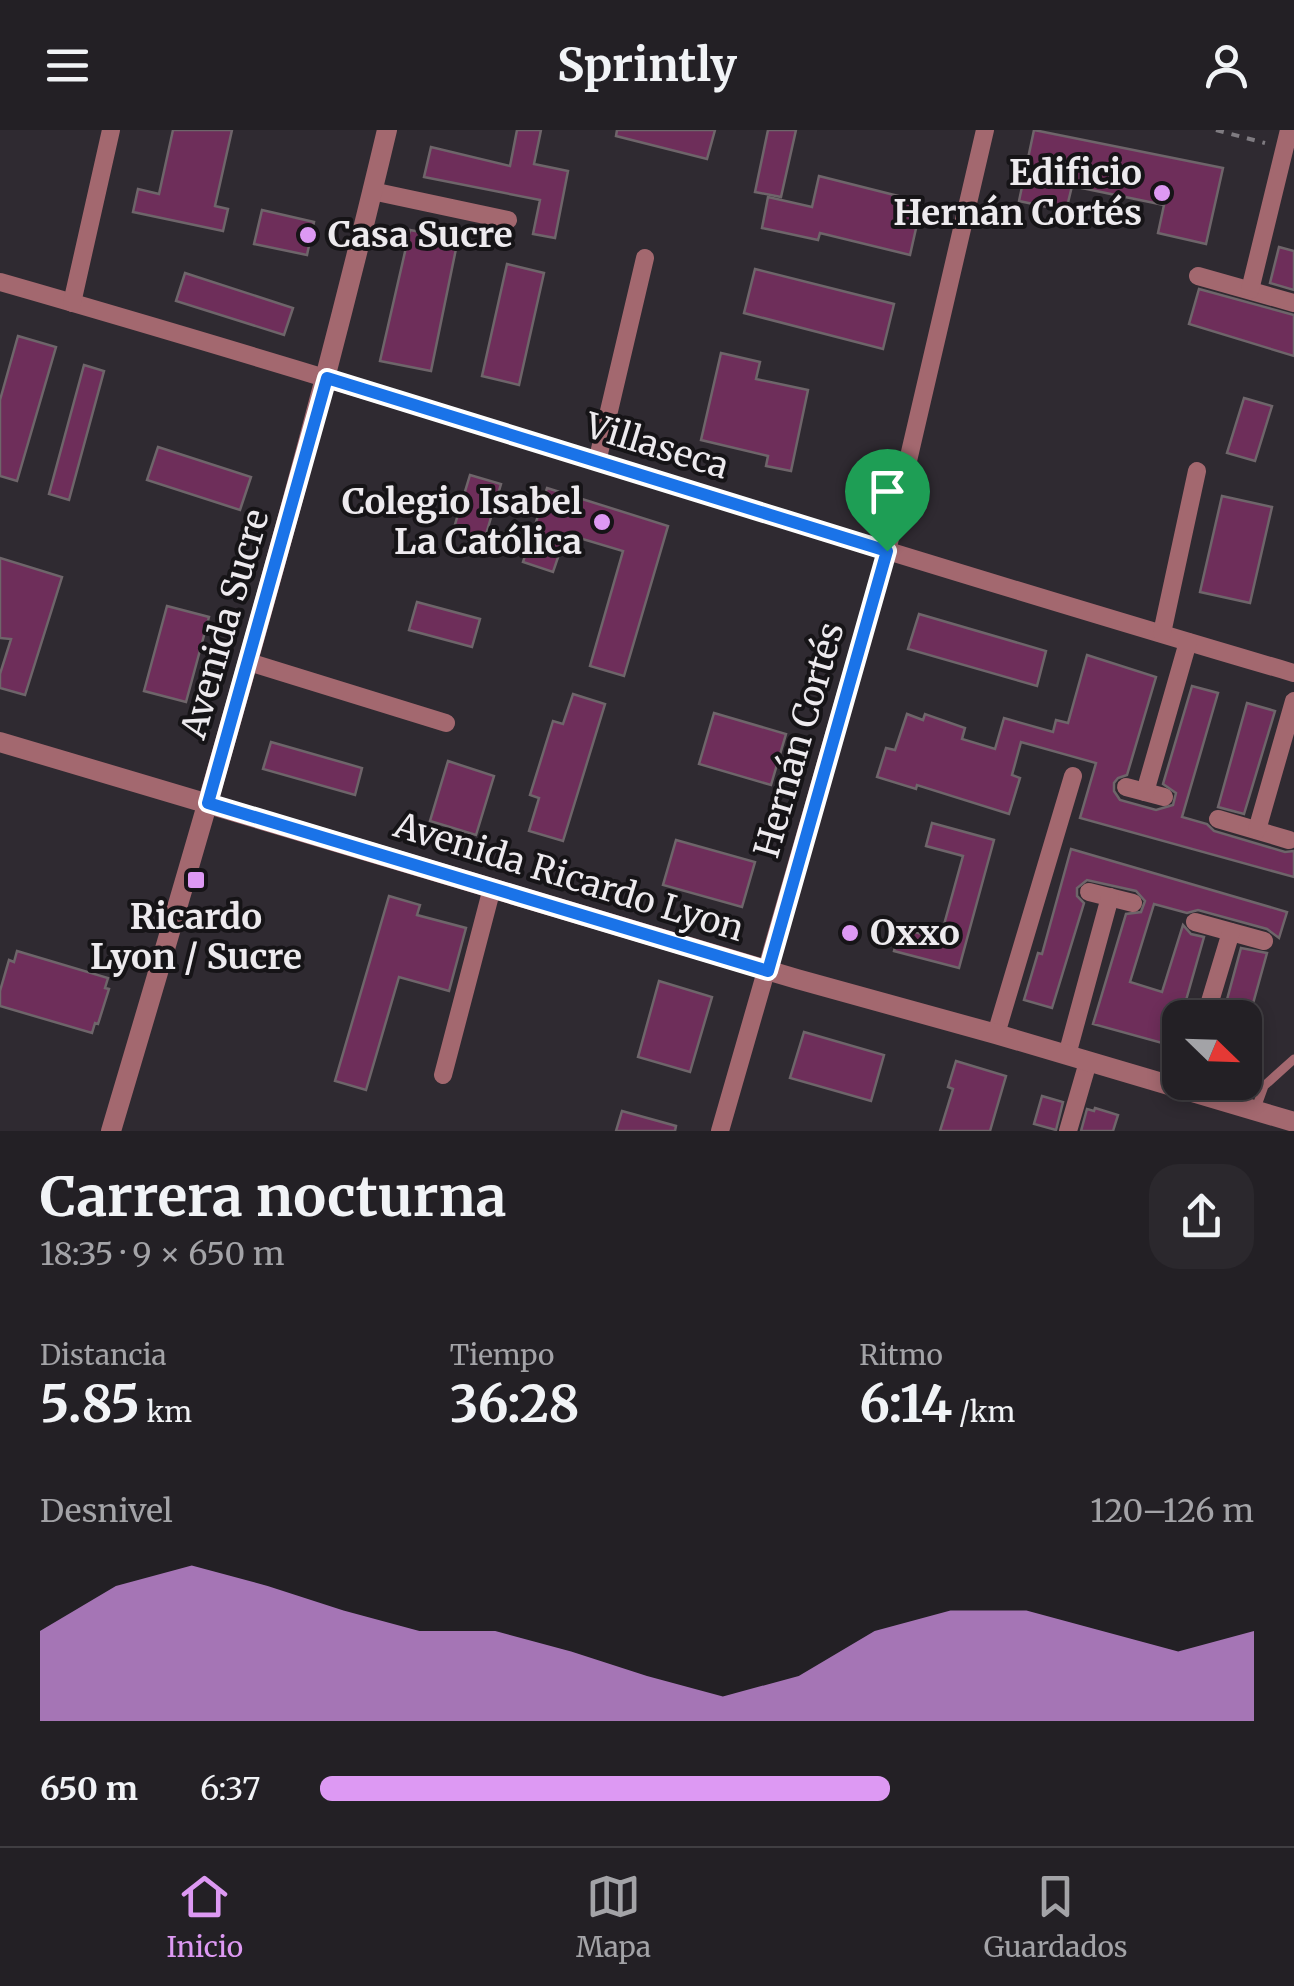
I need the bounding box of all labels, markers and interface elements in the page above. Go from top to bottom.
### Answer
text: Sprintly [557,37,737,93]
icon: menu [40,38,95,93]
icon: person [1199,38,1254,93]
place label: Edificio Hernán Cortés [893,151,1142,235]
marker: Edificio Hernán Cortés [1151,182,1173,204]
place label: Casa Sucre [328,213,513,257]
marker: Casa Sucre [297,224,319,246]
street label: Villaseca [579,403,734,489]
pin [845,449,930,552]
icon: arrive [860,464,915,519]
place label: Colegio Isabel La Católica [342,480,582,564]
street label: Avenida Sucre [171,504,279,745]
marker: Colegio Isabel La Católica [591,511,613,533]
street label: Hernán Cortés [744,617,854,863]
street label: Avenida Ricardo Lyon [388,803,749,951]
marker: Ricardo Lyon / Sucre [185,869,207,891]
place label: Ricardo Lyon / Sucre [90,895,302,979]
place label: Oxxo [870,911,960,955]
marker: Oxxo [839,922,861,944]
north arrow [1162,1000,1262,1100]
map controls [1162,1000,1262,1100]
text: Carrera nocturna [40,1162,507,1231]
button: share [1149,1164,1254,1269]
text: 18:35 · 9 × 650 m [40,1234,284,1274]
text: Distancia [40,1337,167,1373]
text: Tiempo [450,1337,554,1373]
text: Ritmo [859,1337,943,1373]
text: 5.85 [40,1373,140,1436]
text: 36:28 [450,1373,580,1436]
text: 6:14 [859,1373,952,1436]
text: km [140,1394,192,1430]
text: /km [952,1394,1015,1430]
text: Desnivel [40,1491,173,1531]
text: 120–126 m [1090,1491,1254,1531]
text: 650 m [40,1769,138,1809]
text: 6:37 [200,1769,260,1809]
tab: Inicio [166,1869,243,1965]
tab: Mapa [576,1869,651,1965]
tab: Guardados [984,1869,1128,1965]

